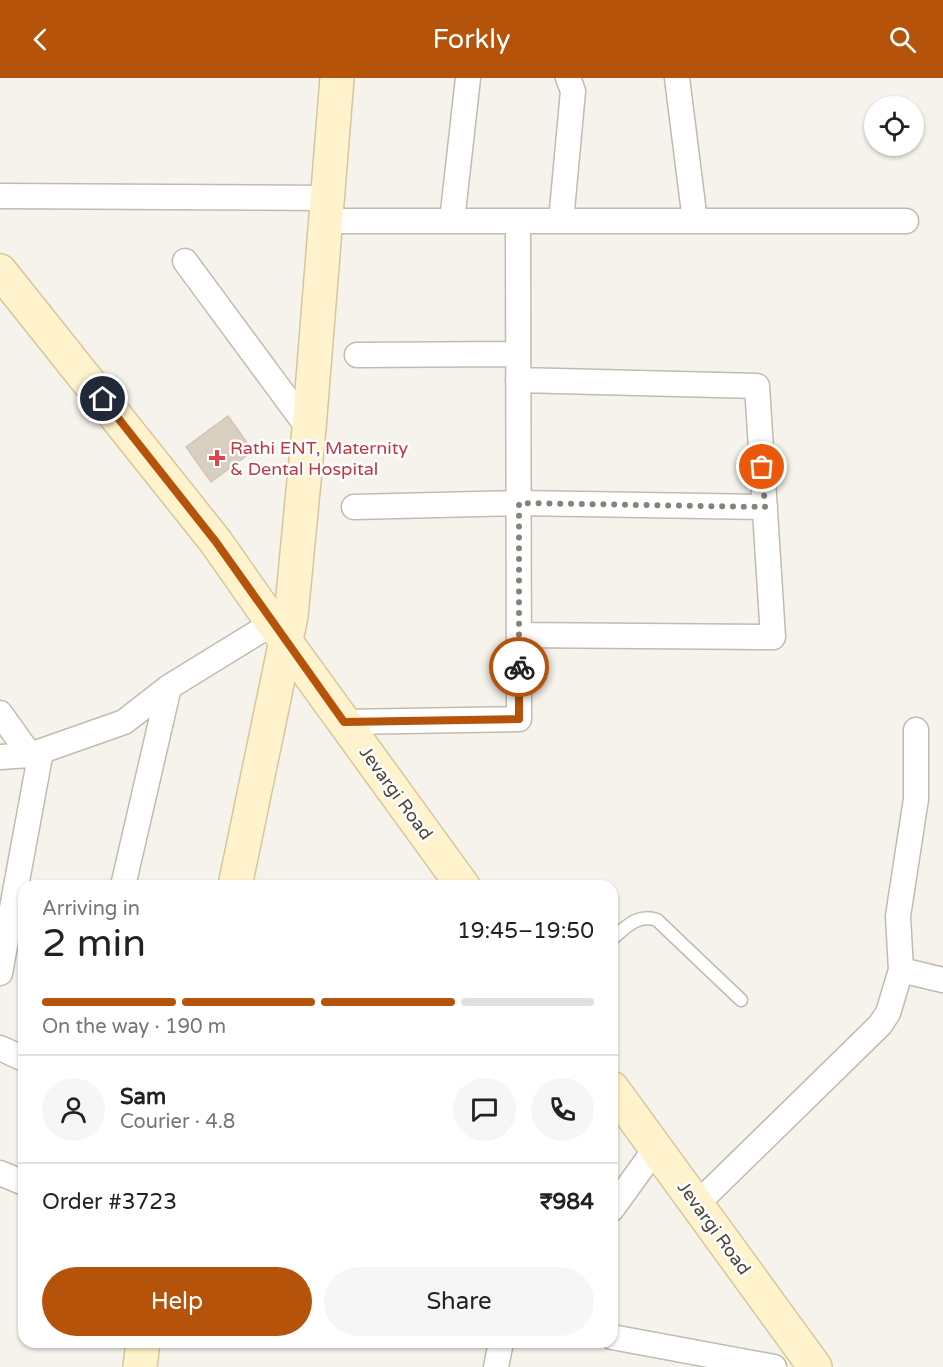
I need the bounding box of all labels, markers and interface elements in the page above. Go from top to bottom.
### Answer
icon: back [24,23,57,56]
text: Forkly [432,23,511,56]
icon: search [886,23,919,56]
map controls [864,96,924,156]
button: locate [864,96,924,156]
pin [77,373,128,424]
icon: home [86,382,119,415]
place label: Rathi ENT, Maternity & Dental Hospital [230,437,408,480]
pin [736,441,787,492]
marker: Rathi ENT, Maternity & Dental Hospital [208,449,226,467]
icon: bag [745,450,778,483]
courier [489,637,549,697]
icon: bike [503,651,536,684]
street label: Jevargi Road [355,742,437,844]
text: Arriving in [42,897,140,921]
text: 19:45–19:50 [457,918,594,944]
text: 2 min [42,920,146,967]
text: On the way · 190 m [42,1015,226,1039]
button: person [42,1078,105,1141]
button: chat [453,1078,516,1141]
button: phone [531,1078,594,1141]
text: Sam [120,1084,166,1110]
text: Courier · 4.8 [120,1110,235,1134]
street label: Jevargi Road [673,1177,755,1279]
text: Order #3723 [42,1189,177,1215]
text: ₹984 [540,1189,594,1215]
button: Help [42,1267,312,1336]
button: Share [324,1267,594,1336]

